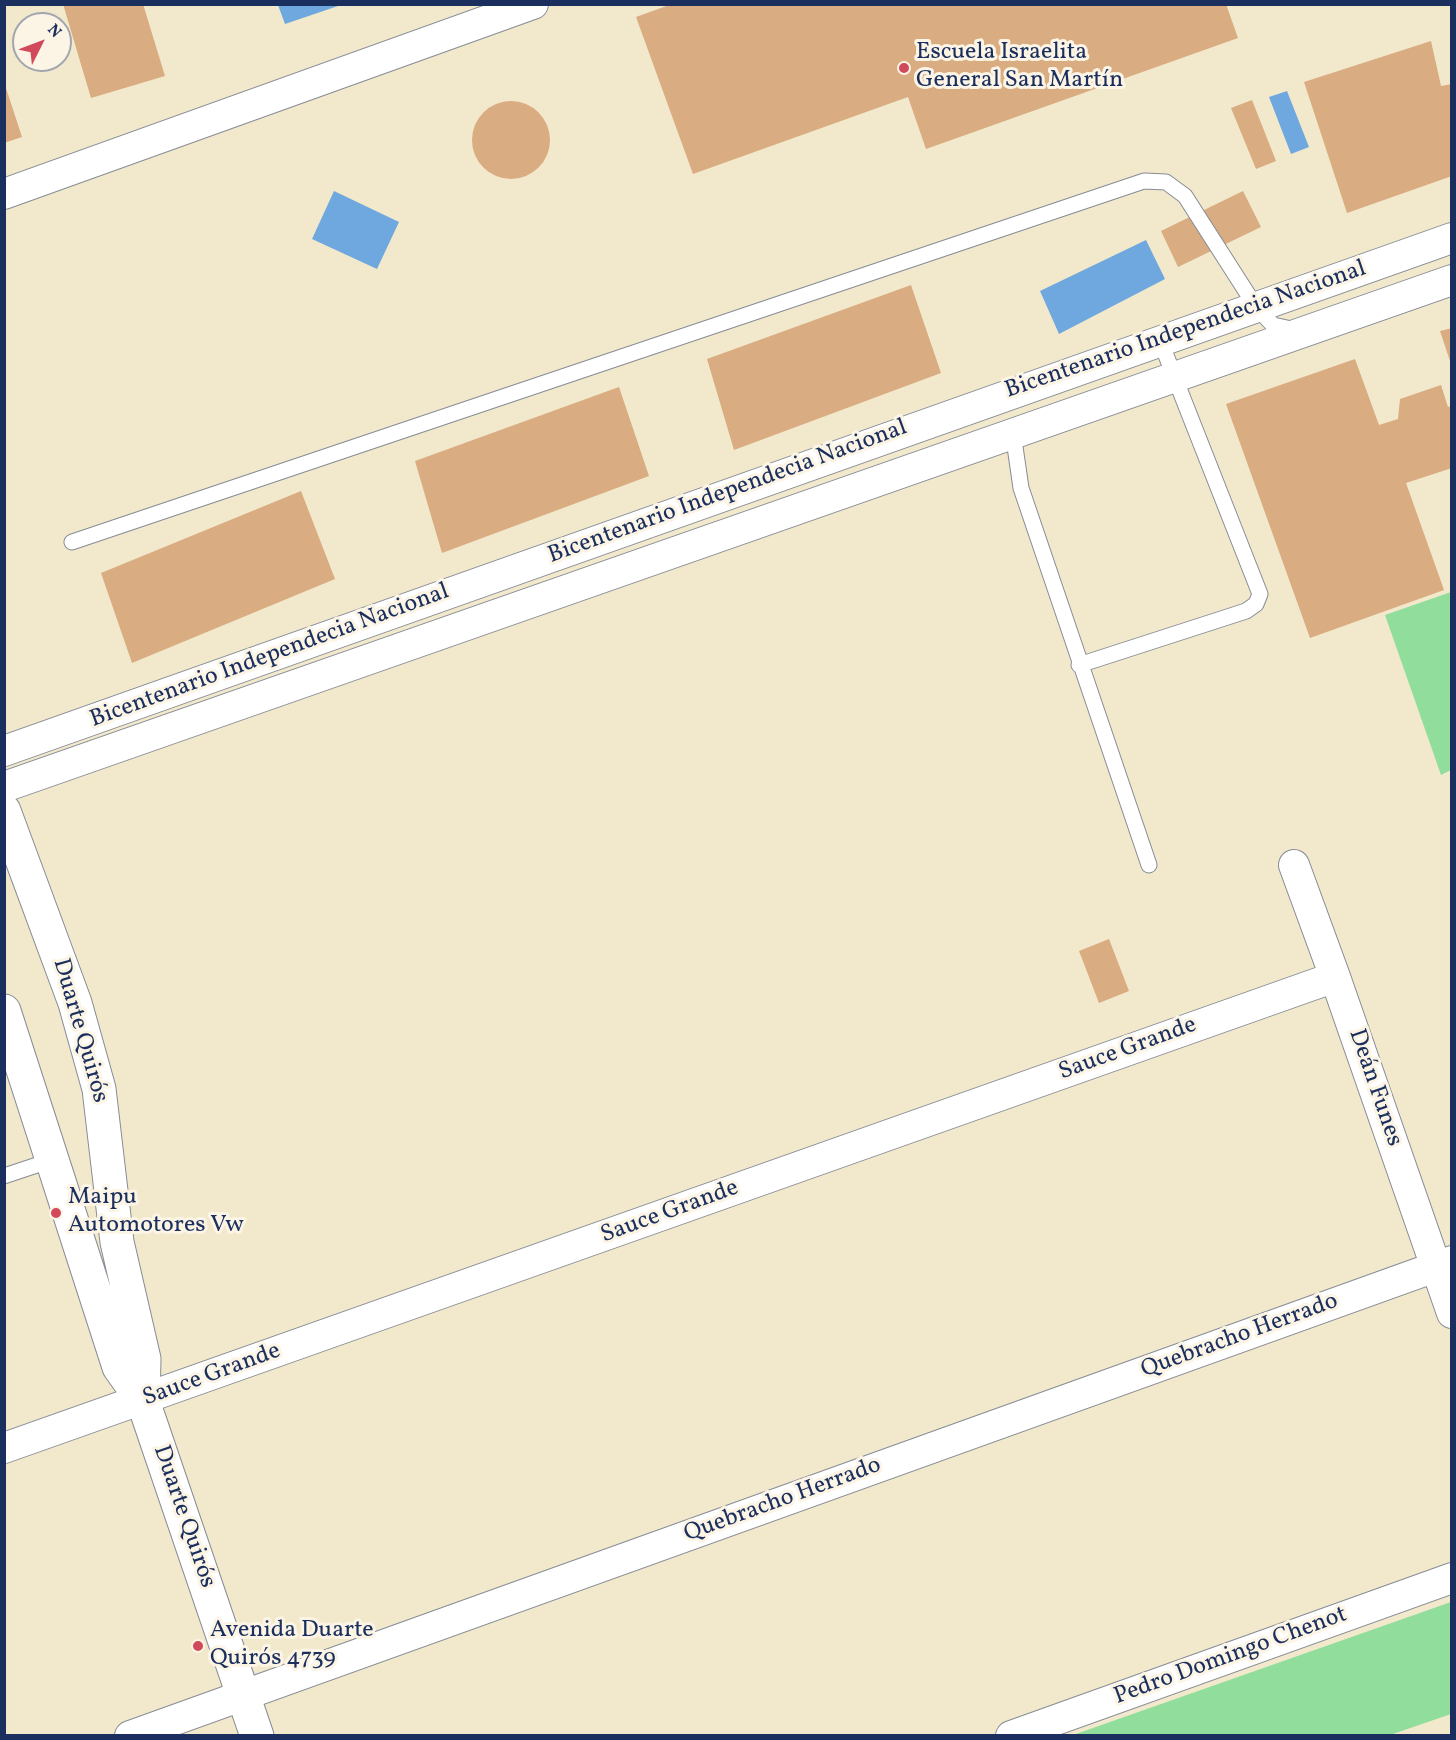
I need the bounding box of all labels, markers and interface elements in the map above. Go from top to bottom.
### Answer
north arrow [12,12,72,72]
text: N [42,20,66,43]
place label: Escuela Israelita General San Martín [916,40,1123,96]
marker: Escuela Israelita General San Martín [897,61,911,75]
street label: Bicentenario Independecia Nacional [1002,256,1370,406]
street label: Bicentenario Independecia Nacional [545,414,911,572]
street label: Bicentenario Independecia Nacional [87,578,453,736]
street label: Duarte Quirós [45,956,113,1106]
street label: Sauce Grande [1055,1012,1201,1088]
street label: Deán Funes [1340,1026,1408,1150]
street label: Sauce Grande [597,1175,743,1251]
place label: Maipu Automotores Vw [68,1185,244,1241]
marker: Maipu Automotores Vw [49,1206,63,1220]
street label: Quebracho Herrado [1138,1288,1342,1386]
street label: Sauce Grande [139,1338,285,1414]
street label: Duarte Quirós [145,1442,221,1592]
street label: Quebracho Herrado [681,1452,885,1550]
street label: Pedro Domingo Chenot [1111,1601,1351,1713]
place label: Avenida Duarte Quirós 4739 [210,1618,374,1674]
marker: Avenida Duarte Quirós 4739 [191,1639,205,1653]

